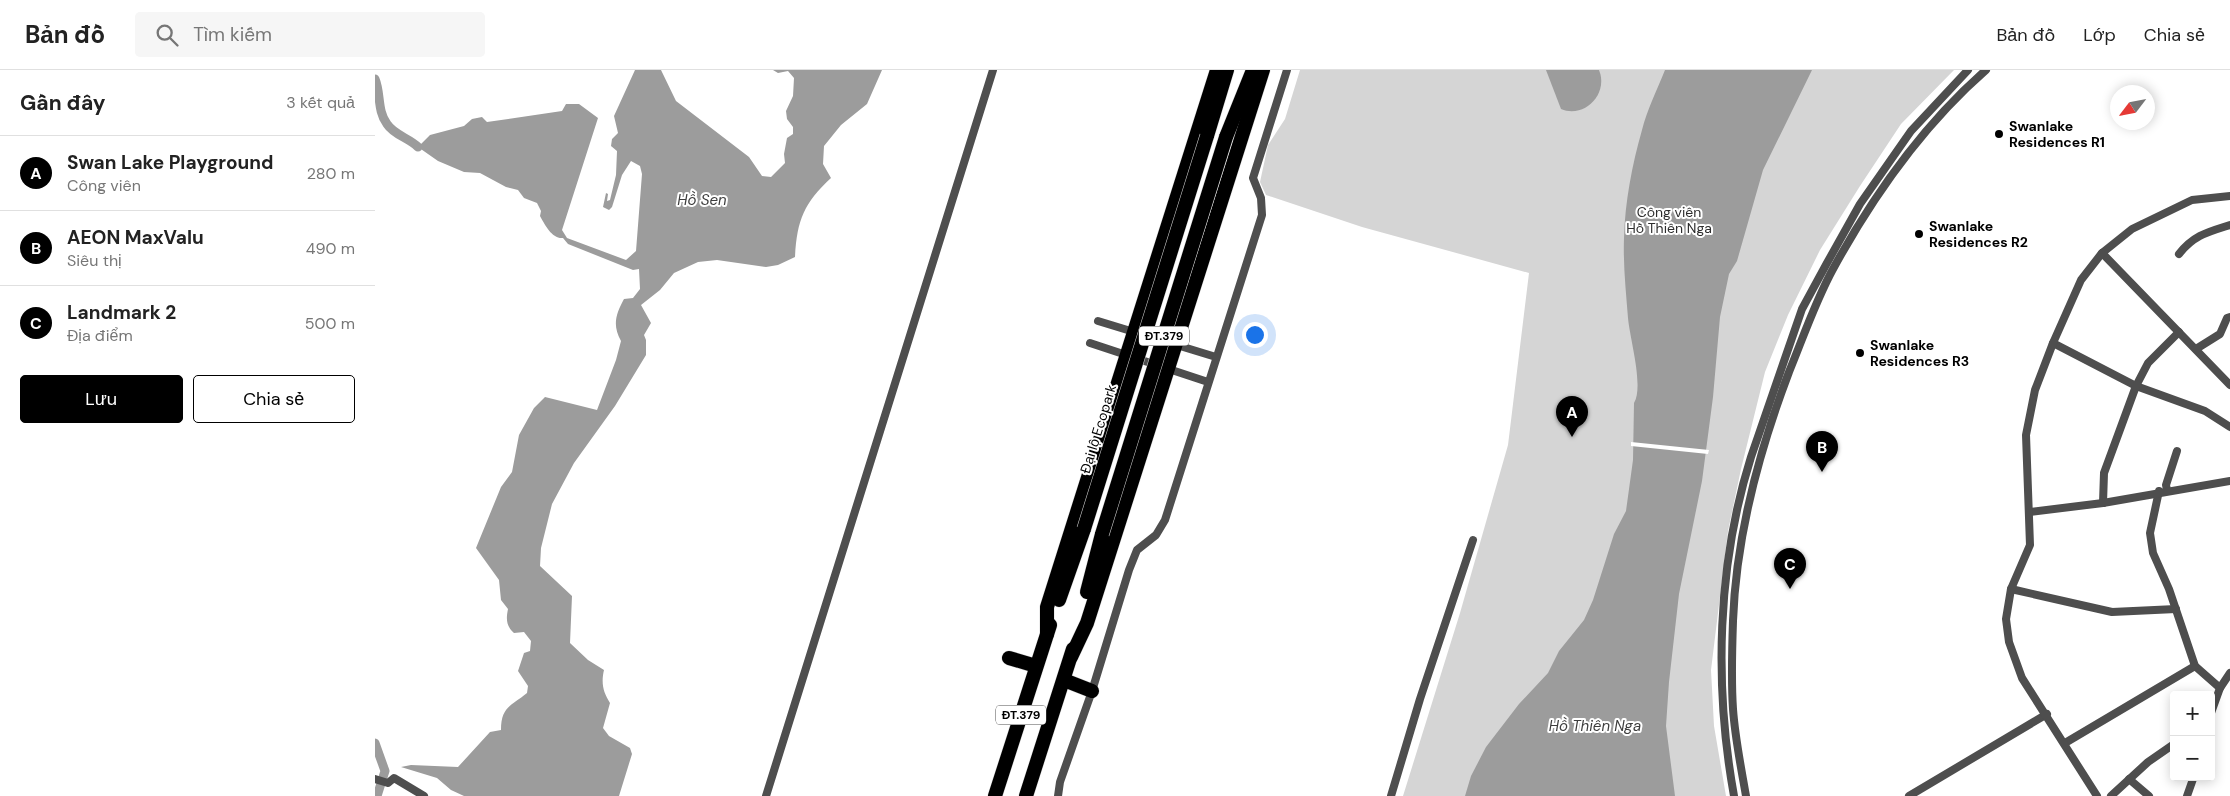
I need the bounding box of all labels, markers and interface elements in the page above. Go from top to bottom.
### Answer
search box [135,12,485,57]
text: Bản đồ [25,19,105,50]
icon: search [153,21,181,49]
text: Tìm kiếm [193,22,272,47]
text: Bản đồ [1996,23,2055,47]
text: Lớp [2083,23,2116,47]
text: Chia sẻ [2144,23,2205,47]
north arrow [2110,85,2155,130]
text: Gần đây [20,89,106,117]
text: 3 kết quả [286,92,355,113]
place label: Swanlake Residences R1 [2009,117,2105,151]
marker: Swanlake Residences R1 [1993,128,2005,140]
text: Swan Lake Playground [67,150,273,175]
text: A [30,163,42,184]
text: 280 m [307,163,355,184]
text: Công viên [67,175,141,196]
water label: Hồ Sen [677,190,727,210]
park label: Công viên Hồ Thiên Nga [1626,203,1712,237]
place label: Swanlake Residences R2 [1929,217,2028,251]
text: AEON MaxValu [67,225,204,250]
marker: Swanlake Residences R2 [1913,228,1925,240]
text: B [31,238,41,259]
text: 490 m [306,238,355,259]
text: Siêu thị [67,250,122,271]
text: Landmark 2 [67,300,176,325]
text: C [30,313,42,334]
text: 500 m [305,313,355,334]
your location [1242,322,1268,348]
text: Địa điểm [67,325,133,346]
road number: ĐT.379 [1139,326,1189,346]
place label: Swanlake Residences R3 [1870,336,1969,370]
marker: Swanlake Residences R3 [1854,347,1866,359]
button: Lưu [20,375,183,423]
button: Chia sẻ [193,375,355,423]
street label: Đại lộ Ecopark [1076,382,1120,476]
pin: A [1556,396,1588,437]
pin: B [1806,431,1838,472]
pin: C [1774,548,1806,589]
map controls [2170,691,2215,781]
button: + [2170,691,2215,736]
road number: ĐT.379 [996,706,1046,724]
water label: Hồ Thiên Nga [1549,716,1641,736]
button: − [2170,736,2215,781]

